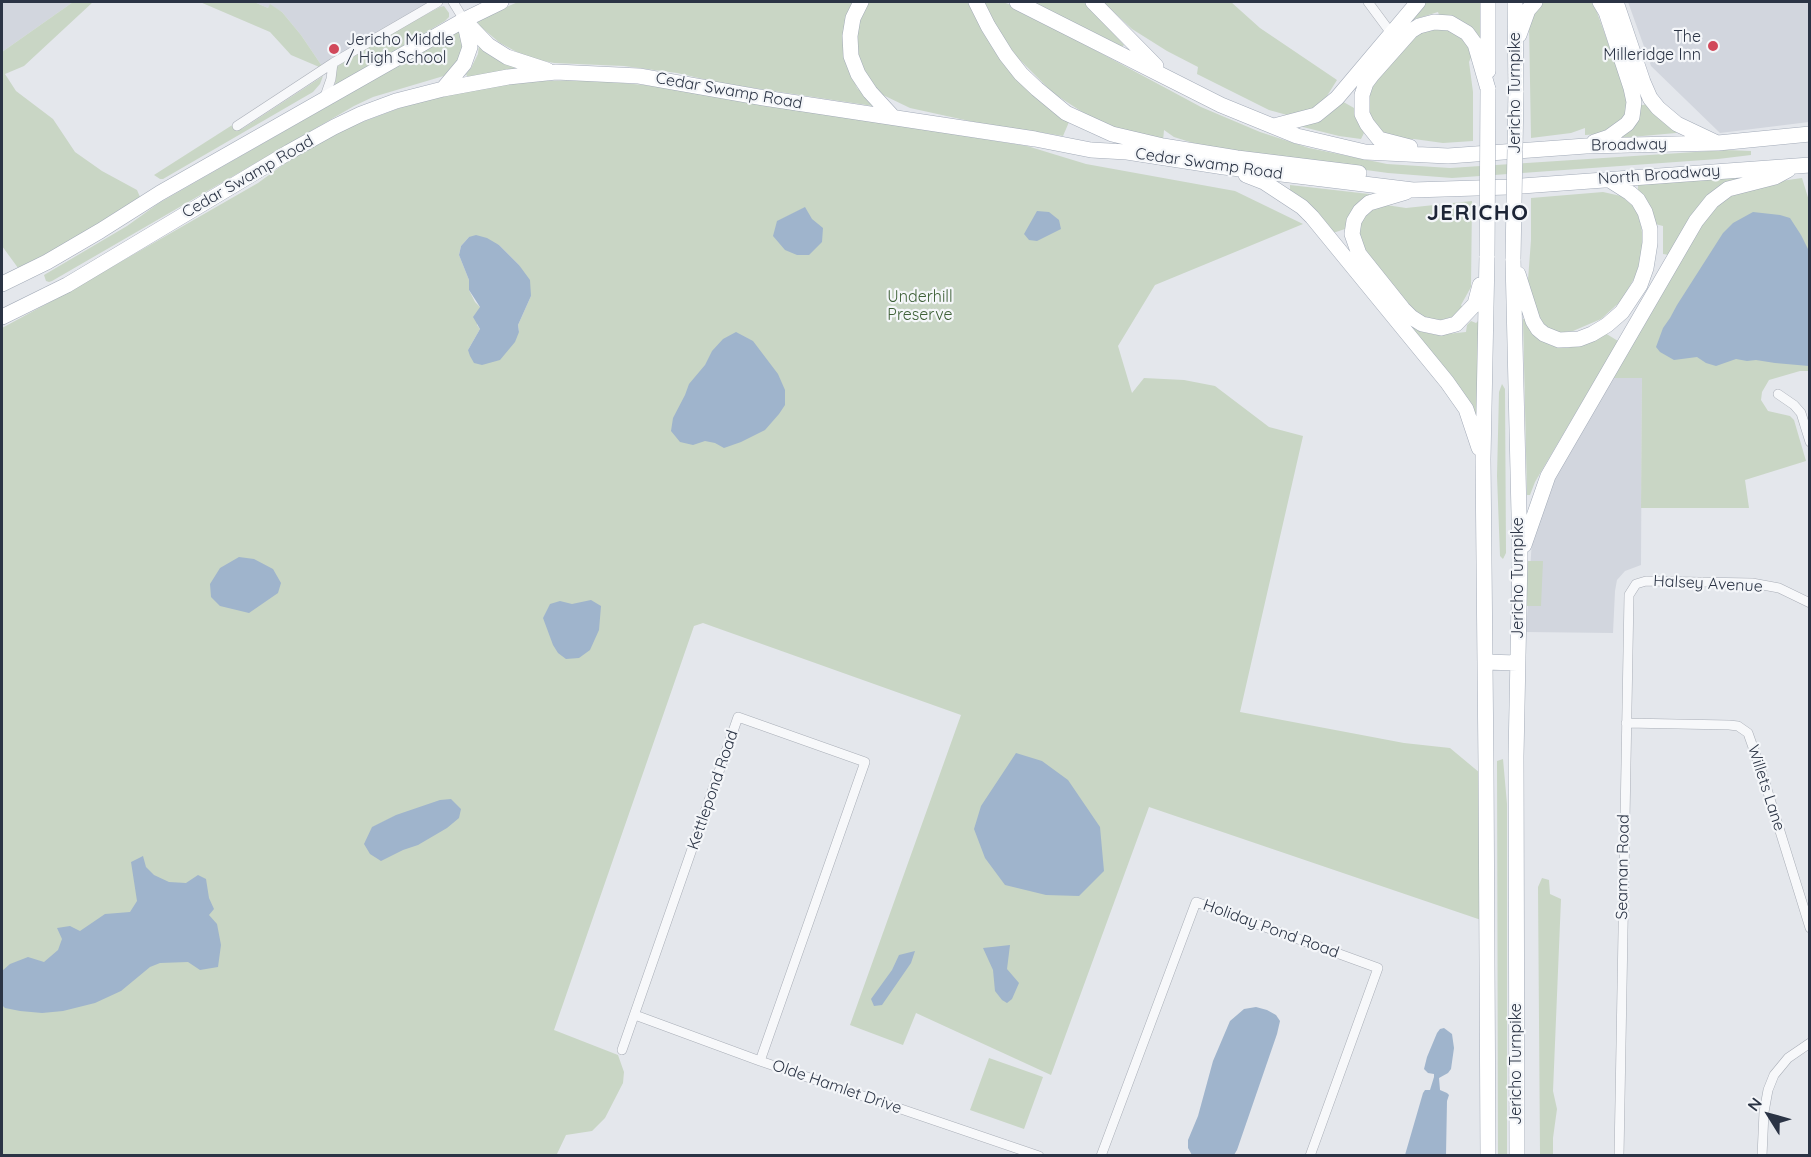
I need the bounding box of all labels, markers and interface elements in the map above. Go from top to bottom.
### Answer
place label: The Milleridge Inn [1603,27,1701,65]
place label: Jericho Middle / High School [346,30,454,68]
street label: Jericho Turnpike [1505,32,1525,154]
marker: The Milleridge Inn [1706,39,1720,53]
marker: Jericho Middle / High School [327,42,341,56]
street label: Cedar Swamp Road [654,69,804,113]
street label: Cedar Swamp Road [179,132,317,222]
street label: Broadway [1591,135,1667,155]
street label: Cedar Swamp Road [1134,144,1284,184]
street label: North Broadway [1597,161,1721,189]
district label: JERICHO [1427,200,1529,226]
park label: Underhill Preserve [887,287,953,325]
street label: Jericho Turnpike [1508,517,1528,639]
street label: Halsey Avenue [1653,572,1763,596]
street label: Kettlepond Road [684,728,742,852]
street label: Willets Lane [1743,743,1789,833]
street label: Seaman Road [1612,814,1634,920]
street label: Holiday Pond Road [1200,895,1342,963]
street label: Jericho Turnpike [1506,1003,1526,1125]
street label: Olde Hamlet Drive [770,1056,904,1118]
north arrow [1739,1085,1799,1145]
text: N [1743,1093,1766,1115]

